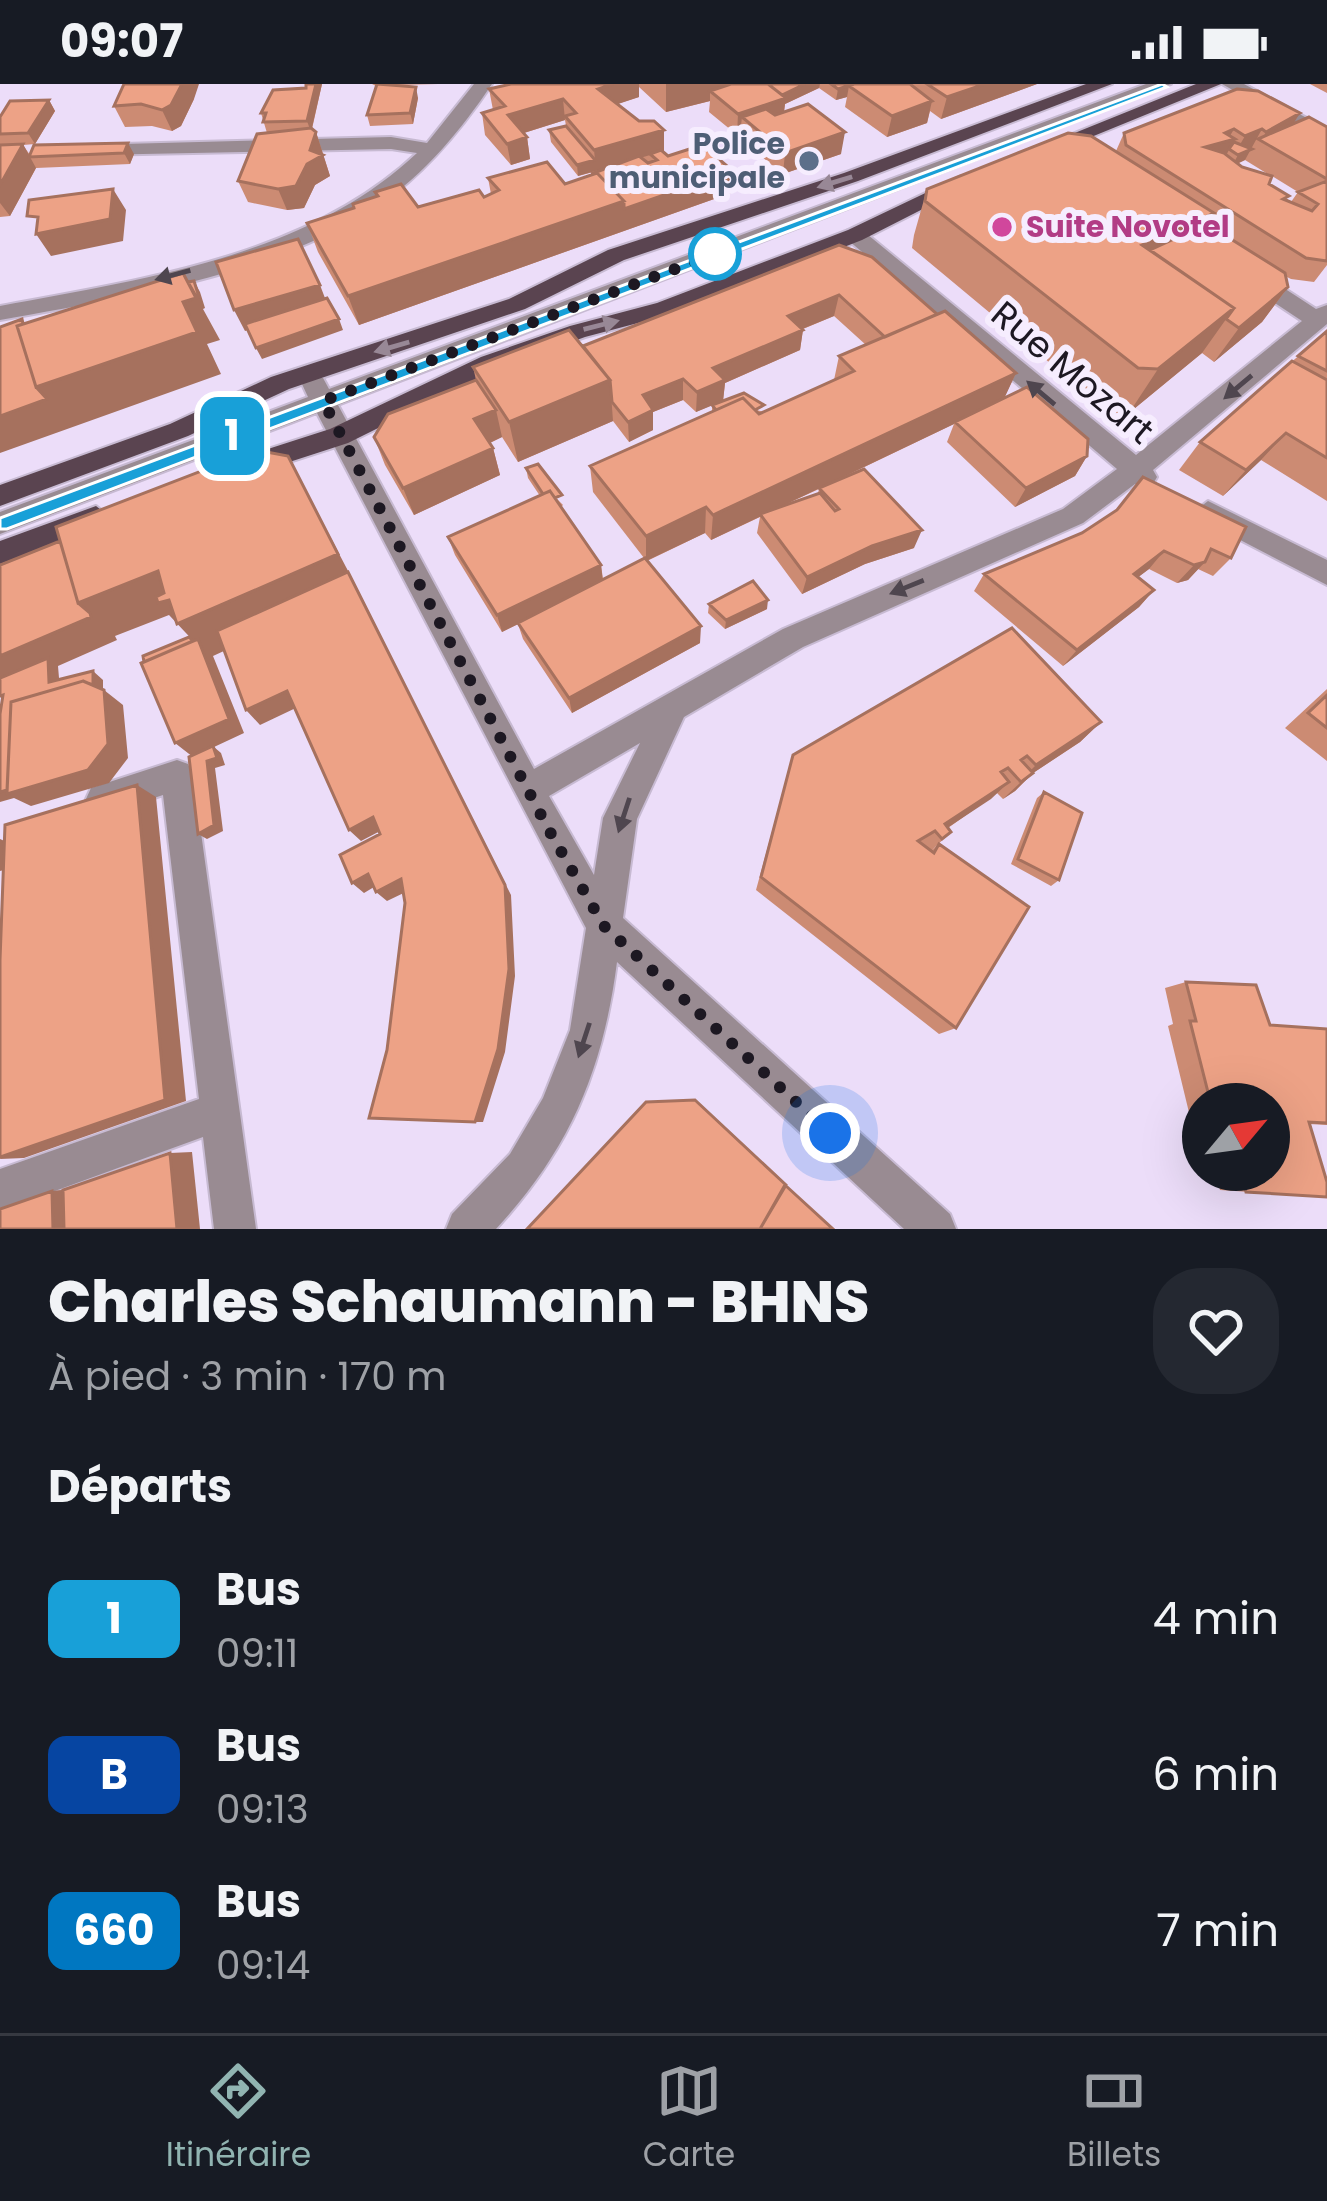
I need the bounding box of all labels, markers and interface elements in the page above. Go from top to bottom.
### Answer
text: 09:07 [60,10,183,73]
place label: Police municipale [609,122,785,199]
marker: Police municipale [796,148,822,174]
one-way arrow [816,174,853,192]
place label: Suite Novotel [1026,205,1230,248]
marker: Suite Novotel [989,214,1015,240]
unlabelled marker [690,229,740,279]
one-way arrow [154,266,191,285]
street label: Rue Mozart [980,289,1165,456]
one-way arrow [583,315,620,334]
one-way arrow [373,338,410,357]
one-way arrow [1223,374,1253,400]
one-way arrow [1026,381,1056,407]
line badge: 1 [193,397,271,475]
text: 1 [224,406,240,465]
one-way arrow [889,579,925,598]
one-way arrow [614,797,632,833]
one-way arrow [573,1022,592,1059]
north arrow [1182,1083,1290,1191]
map controls [1182,1083,1290,1191]
your location [800,1103,860,1163]
text: Charles Schaumann - BHNS [48,1262,869,1342]
button: heart [1153,1268,1279,1394]
text: À pied · 3 min · 170 m [48,1349,446,1404]
text: Départs [48,1455,232,1518]
text: Bus [216,1558,301,1621]
text: 4 min [1152,1587,1279,1650]
text: 1 [106,1589,122,1648]
text: 09:11 [216,1626,298,1681]
text: Bus [216,1714,301,1777]
text: 6 min [1152,1743,1279,1806]
text: B [100,1745,128,1804]
text: 09:13 [216,1782,309,1837]
text: Bus [216,1870,301,1933]
text: 7 min [1156,1899,1279,1962]
text: 660 [74,1901,154,1960]
text: 09:14 [216,1938,310,1993]
tab: Itinéraire [166,2058,311,2180]
tab: Carte [643,2058,735,2180]
tab: Billets [1067,2058,1161,2180]

